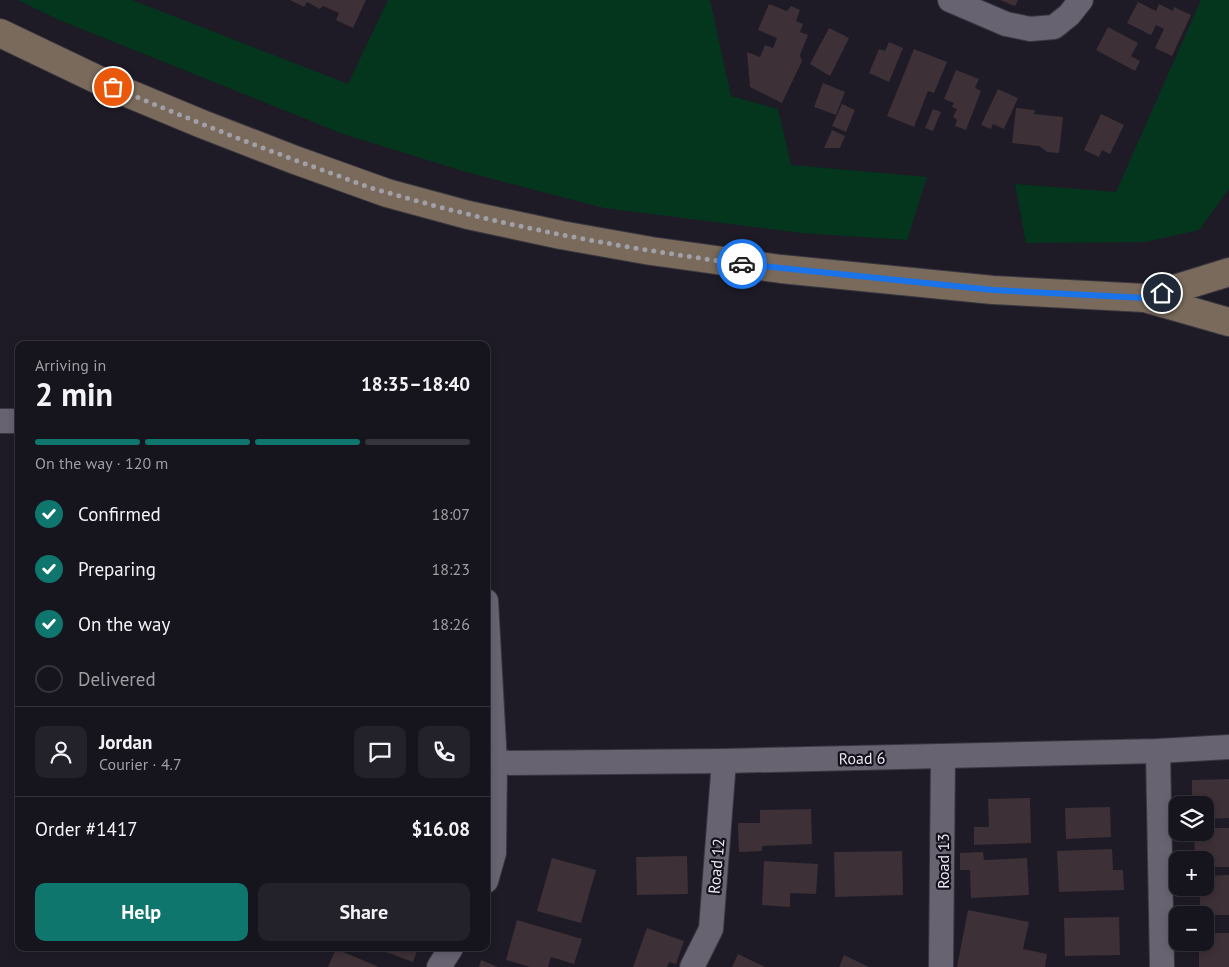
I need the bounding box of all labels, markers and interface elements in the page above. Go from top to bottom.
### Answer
pin [92,66,134,108]
icon: bag [99,73,127,101]
courier [717,239,767,289]
icon: car [728,250,756,278]
pin [1141,272,1183,314]
icon: home [1148,279,1176,307]
text: Arriving in [35,355,106,375]
text: 18:35–18:40 [361,372,470,396]
text: 2 min [35,373,113,415]
text: On the way · 120 m [35,453,168,473]
icon: check [35,500,63,528]
text: Confirmed [78,502,161,526]
text: 18:07 [432,504,470,524]
icon: check [35,555,63,583]
text: Preparing [78,557,156,581]
text: 18:23 [432,559,470,579]
icon: check [35,610,63,638]
text: On the way [78,612,170,636]
text: 18:26 [432,614,470,634]
text: Delivered [78,667,156,691]
button: person [35,726,87,778]
button: chat [354,726,406,778]
button: phone [418,726,470,778]
text: Jordan [99,730,152,754]
street label: Road 6 [838,748,886,768]
text: Courier · 4.7 [99,754,182,774]
map controls [1169,796,1214,951]
button: layers [1169,796,1214,841]
text: Order #1417 [35,817,138,841]
text: $16.08 [411,817,470,841]
street label: Road 13 [933,833,953,889]
street label: Road 12 [704,837,728,895]
button: + [1169,851,1214,896]
button: Help [35,883,248,941]
button: Share [258,883,470,941]
button: − [1169,906,1214,951]

